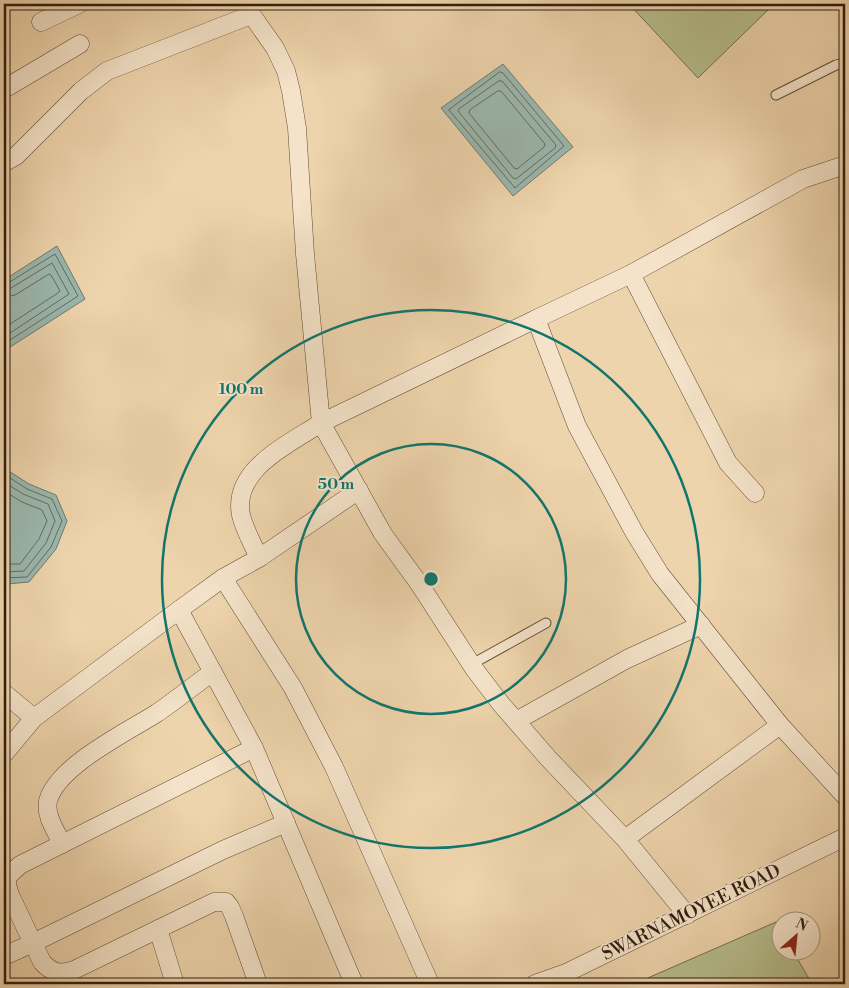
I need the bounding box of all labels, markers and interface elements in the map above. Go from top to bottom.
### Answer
text: 100 m [219,380,264,399]
text: 50 m [318,475,354,494]
centre of rings [422,570,440,588]
street label: SWARNAMOYEE ROAD [598,859,784,966]
north arrow [772,910,822,960]
text: N [792,915,810,936]

